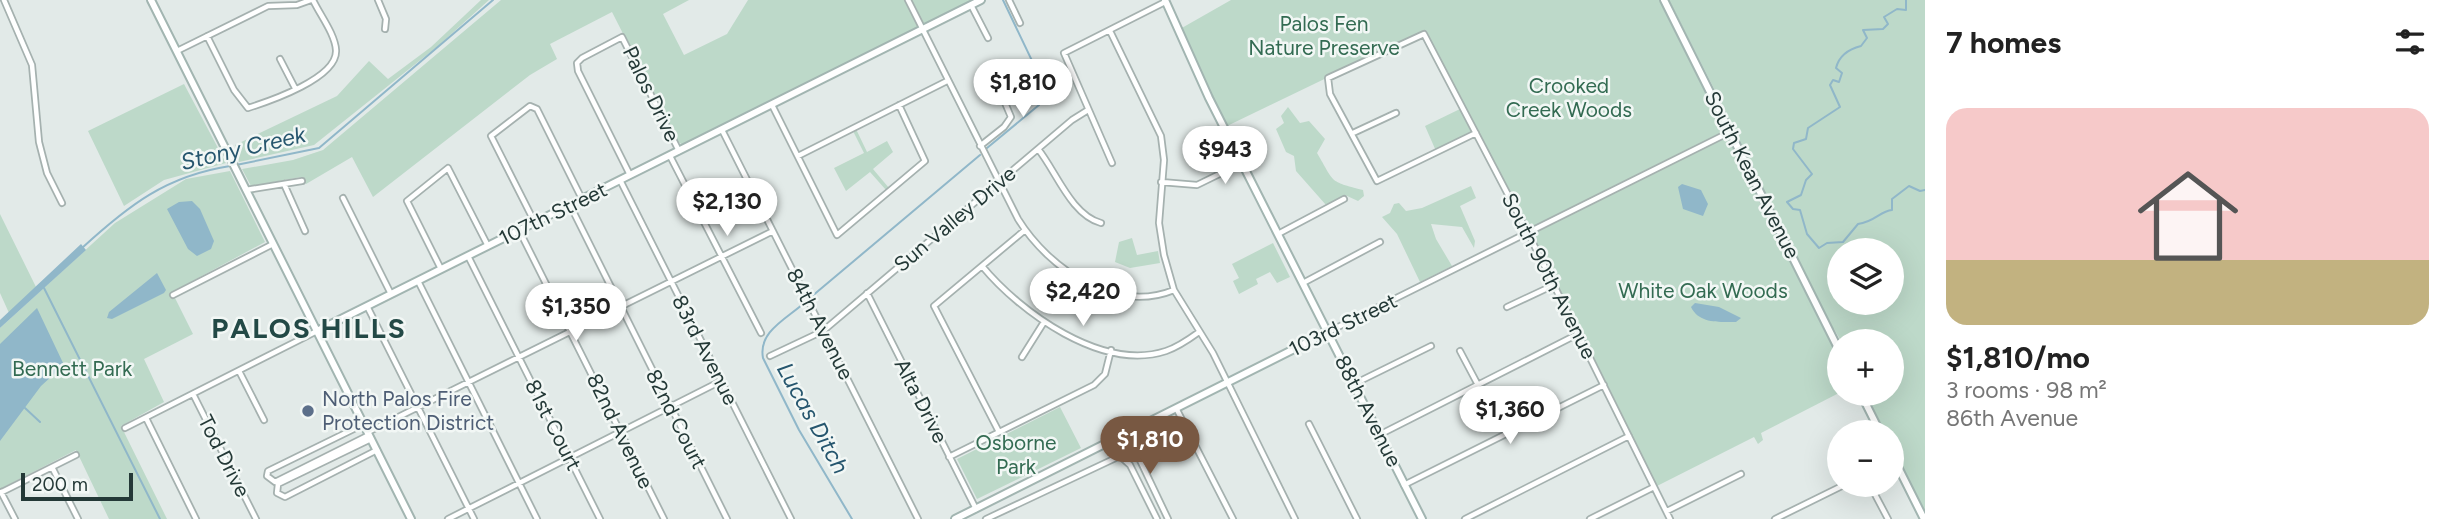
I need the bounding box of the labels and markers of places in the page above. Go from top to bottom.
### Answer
pin: $1,810 [966,60,1080,119]
pin: $943 [1184,127,1266,186]
pin: $2,130 [670,178,784,238]
pin: $2,420 [1026,268,1140,328]
pin: $1,350 [519,284,633,343]
place label: North Palos Fire Protection District [322,386,494,435]
pin: $1,360 [1453,386,1567,446]
marker: North Palos Fire Protection District [300,403,316,419]
pin: $1,810 [1093,416,1207,476]

